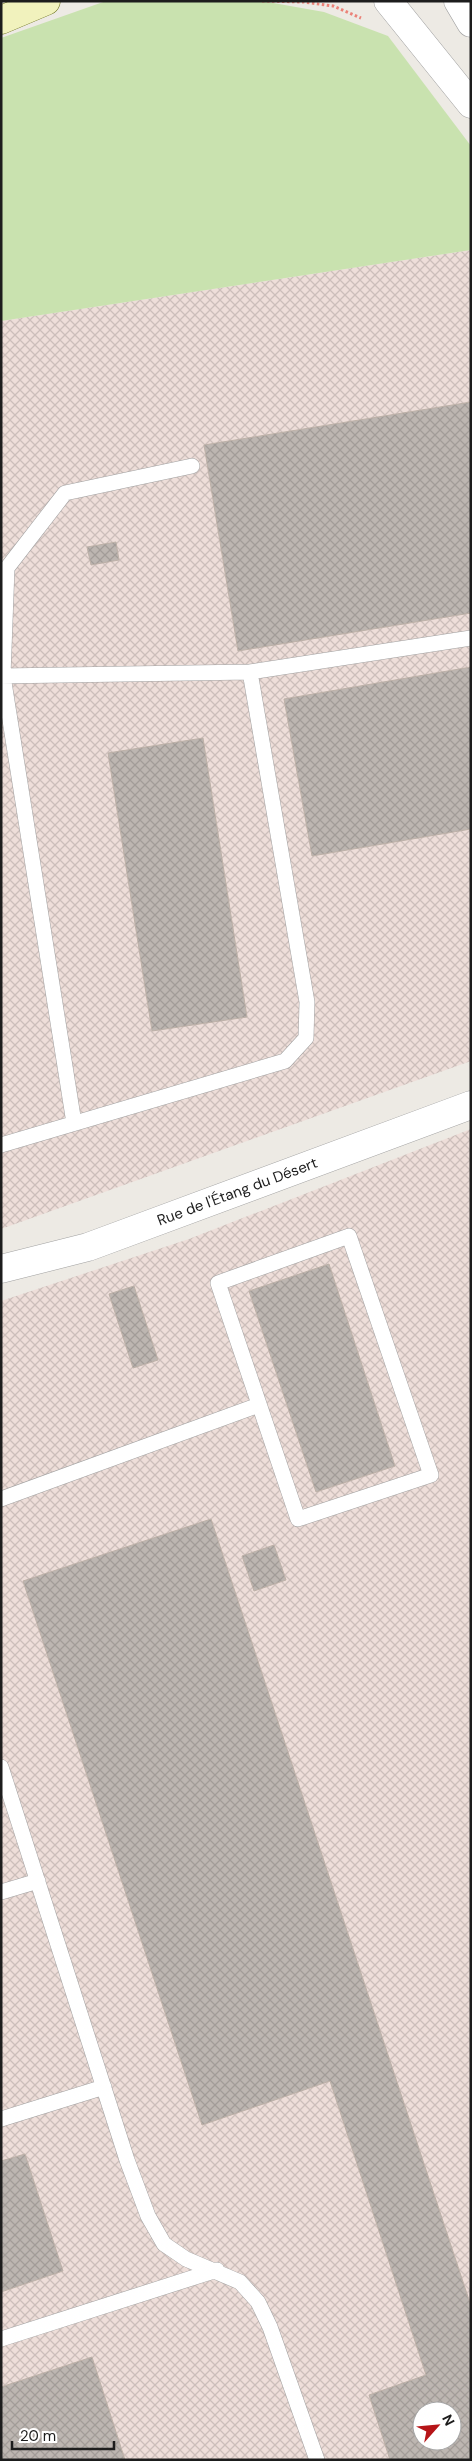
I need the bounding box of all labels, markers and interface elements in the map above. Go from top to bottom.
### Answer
street label: Rue de l'Étang du Désert [154,1153,320,1231]
north arrow [412,2401,462,2451]
text: N [438,2411,459,2429]
scale bar [12,2418,115,2450]
text: 20 m [20,2426,56,2446]

